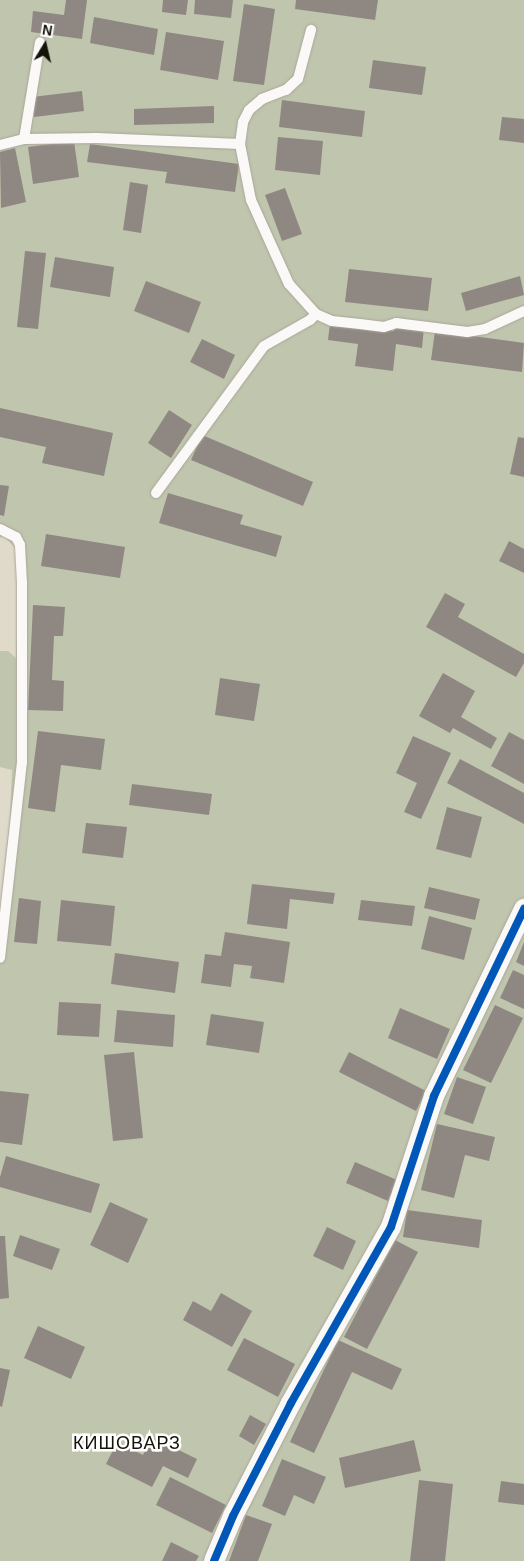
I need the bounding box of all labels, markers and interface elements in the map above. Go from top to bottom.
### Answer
north arrow [20,20,70,70]
text: N [41,21,54,39]
district label: КИШОВАРЗ [72,1432,182,1454]

